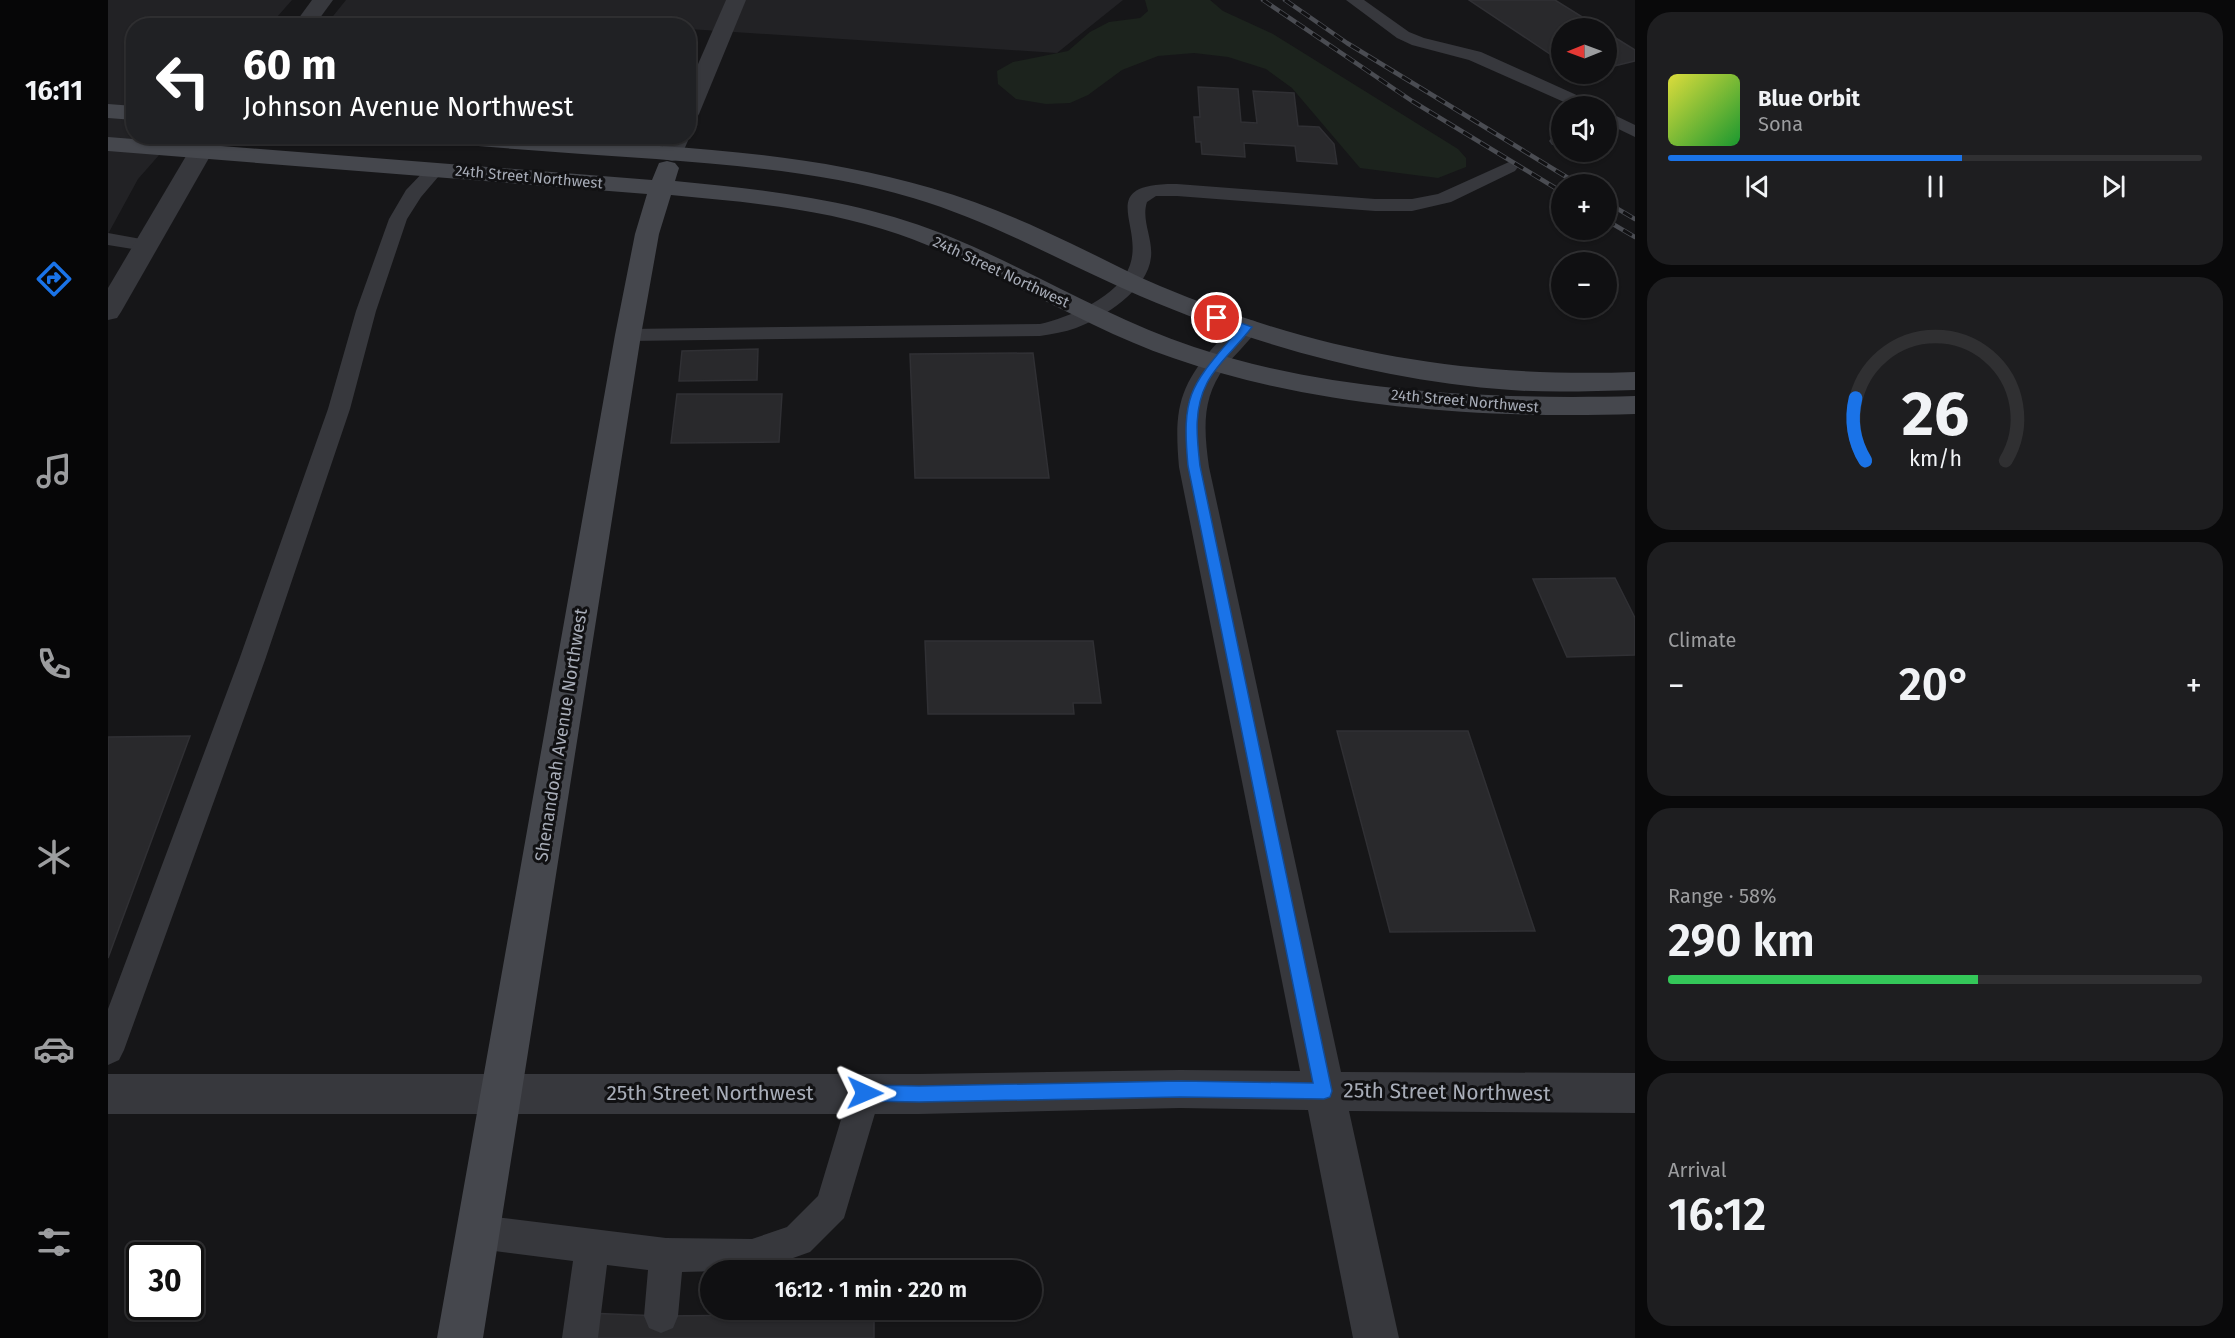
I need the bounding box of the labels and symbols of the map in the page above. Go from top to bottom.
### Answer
north arrow [1551,18,1617,84]
street label: 24th Street Northwest [454,162,604,192]
street label: 24th Street Northwest [930,233,1072,312]
pin [1191,292,1242,343]
street label: 24th Street Northwest [1390,386,1540,416]
street label: Shenandoah Avenue Northwest [530,606,592,863]
position arrow [833,1061,897,1125]
street label: 25th Street Northwest [1343,1077,1551,1107]
street label: 25th Street Northwest [606,1080,814,1106]
speed limit sign: 30 [126,1242,204,1320]

